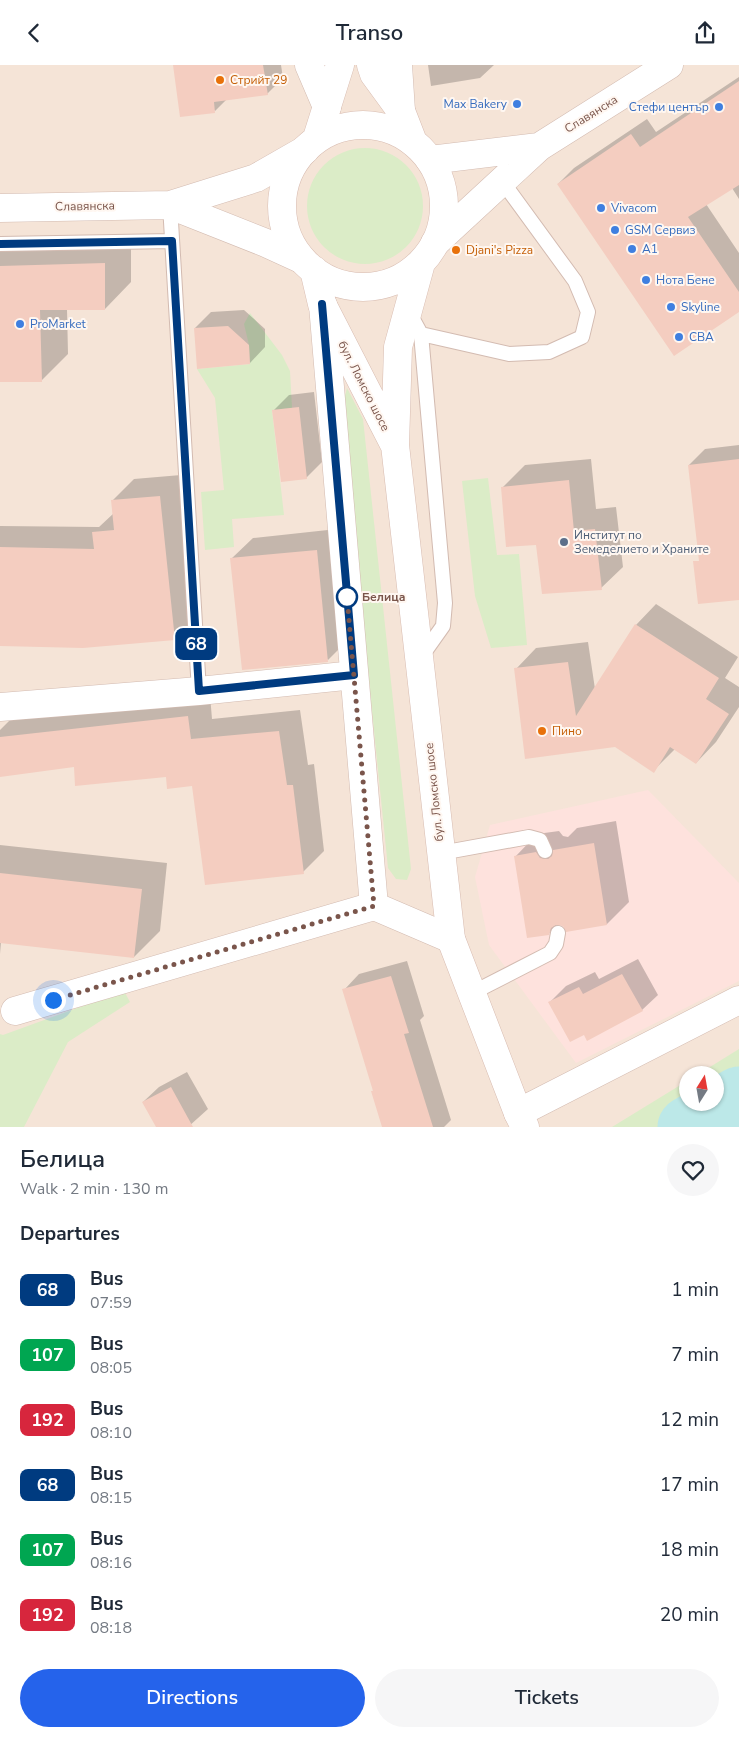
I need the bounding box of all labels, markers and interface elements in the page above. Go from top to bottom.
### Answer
text: Transo [336,18,403,48]
icon: back [20,19,48,47]
icon: share [691,19,719,47]
place label: Стрийт 29 [230,72,287,88]
marker: Стрийт 29 [214,74,226,86]
street label: Славянска [561,91,621,137]
place label: Max Bakery [443,96,508,112]
marker: Max Bakery [511,98,523,110]
place label: Стефи център [629,99,709,115]
marker: Стефи център [713,101,725,113]
street label: Славянска [55,197,115,215]
place label: Vivacom [610,200,657,216]
marker: Vivacom [595,202,607,214]
place label: GSM Сервиз [625,222,696,238]
marker: GSM Сервиз [609,224,621,236]
place label: A1 [642,241,658,257]
place label: Djani's Pizza [466,242,533,258]
marker: A1 [626,243,638,255]
marker: Djani's Pizza [450,244,462,256]
place label: Нота Бене [656,272,715,288]
marker: Нота Бене [640,274,652,286]
place label: Skyline [681,299,720,315]
marker: Skyline [665,301,677,313]
place label: ProMarket [30,316,87,332]
marker: ProMarket [14,318,26,330]
place label: CBA [689,329,714,345]
marker: CBA [673,331,685,343]
street label: бул. Ломско шосе [334,338,394,434]
place label: Институт по Земеделието и Храните [574,527,709,557]
marker: Институт по Земеделието и Храните [558,536,570,548]
marker: Белица [336,586,358,608]
place label: Белица [362,589,405,605]
line badge: 68 [174,628,218,660]
text: 68 [185,632,207,656]
place label: Пино [552,723,582,739]
marker: Пино [536,725,548,737]
street label: бул. Ломско шосе [421,742,447,842]
your location [41,988,66,1013]
north arrow [679,1066,724,1111]
map controls [679,1066,724,1111]
text: Белица [20,1143,105,1175]
button: heart [667,1144,719,1196]
text: Walk · 2 min · 130 m [20,1178,168,1200]
text: Departures [20,1221,120,1247]
text: Bus [90,1266,123,1292]
text: 1 min [671,1277,719,1303]
text: 68 [37,1278,58,1302]
text: 07:59 [90,1292,132,1314]
text: Bus [90,1331,123,1357]
text: 7 min [671,1342,719,1368]
text: 107 [31,1343,64,1367]
text: 08:05 [90,1357,132,1379]
text: Bus [90,1396,123,1422]
text: 12 min [660,1407,719,1433]
text: 192 [31,1408,64,1432]
text: 08:10 [90,1422,132,1444]
text: Bus [90,1461,123,1487]
text: 17 min [660,1472,719,1498]
text: 68 [37,1473,58,1497]
text: 08:15 [90,1487,132,1509]
text: Bus [90,1526,123,1552]
text: 18 min [660,1537,719,1563]
text: 107 [31,1538,64,1562]
text: 08:16 [90,1552,132,1574]
text: Bus [90,1591,123,1617]
text: 20 min [660,1602,719,1628]
text: 192 [31,1603,64,1627]
text: 08:18 [90,1617,132,1639]
button: Directions [20,1669,365,1727]
button: Tickets [375,1669,719,1727]

